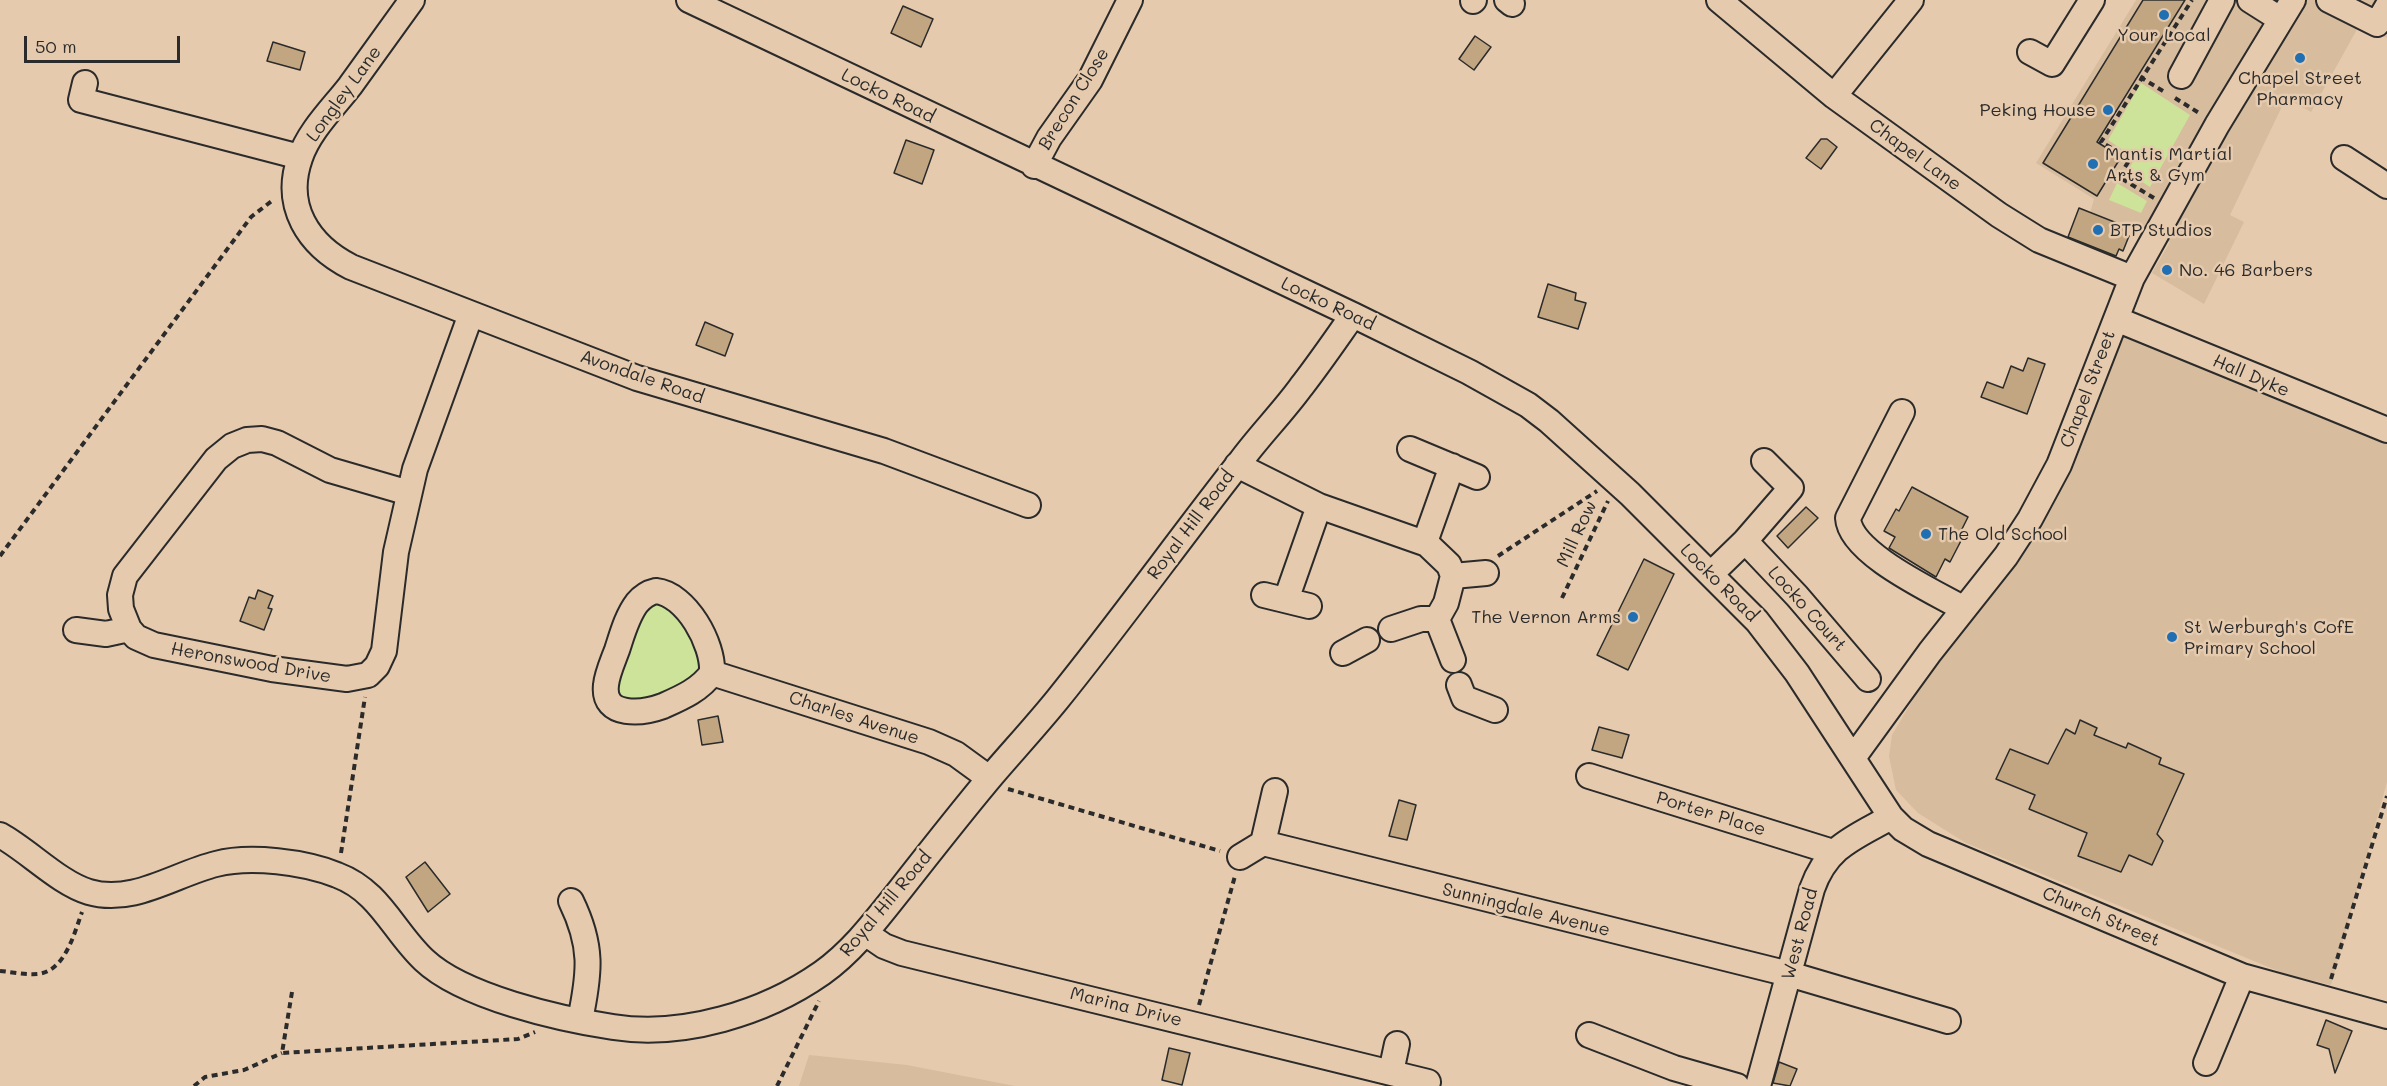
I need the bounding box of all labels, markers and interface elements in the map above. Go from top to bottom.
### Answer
marker: Your Local [2157,8,2171,22]
scale bar [27,24,183,62]
place label: Your Local [2117,24,2211,46]
text: 50 m [35,34,77,58]
street label: Longley Lane [302,42,386,146]
street label: Brecon Close [1034,44,1114,154]
marker: Chapel Street Pharmacy [2293,51,2307,65]
street label: Locko Road [838,64,938,128]
place label: Chapel Street Pharmacy [2238,67,2362,110]
place label: Peking House [1979,99,2096,121]
marker: Peking House [2101,103,2115,117]
street label: Chapel Lane [1865,114,1965,196]
place label: Mantis Martial Arts & Gym [2105,143,2232,186]
marker: Mantis Martial Arts & Gym [2086,157,2100,171]
place label: BTP Studios [2110,219,2212,241]
marker: BTP Studios [2091,223,2105,237]
place label: No. 46 Barbers [2179,259,2313,281]
marker: No. 46 Barbers [2160,263,2174,277]
street label: Locko Road [1277,273,1379,335]
street label: Chapel Street [2056,327,2120,451]
street label: Avondale Road [577,346,707,408]
street label: Hall Dyke [2209,350,2293,402]
street label: Royal Hill Road [1143,466,1239,584]
street label: Mill Row [1552,497,1602,571]
place label: The Old School [1938,523,2068,545]
marker: The Old School [1919,527,1933,541]
street label: Locko Road [1675,539,1763,627]
street label: Locko Court [1763,562,1851,656]
place label: The Vernon Arms [1471,606,1621,628]
marker: The Vernon Arms [1626,610,1640,624]
place label: St Werburgh's CofE Primary School [2184,616,2354,658]
marker: St Werburgh's CofE Primary School [2165,630,2179,644]
street label: Heronswood Drive [169,638,333,688]
street label: Charles Avenue [786,687,922,749]
street label: Porter Place [1654,787,1768,841]
street label: Royal Hill Road [836,847,936,961]
street label: Sunningdale Avenue [1440,879,1612,941]
street label: Church Street [2039,883,2163,951]
street label: West Road [1777,886,1823,982]
street label: Marina Drive [1068,983,1184,1031]

